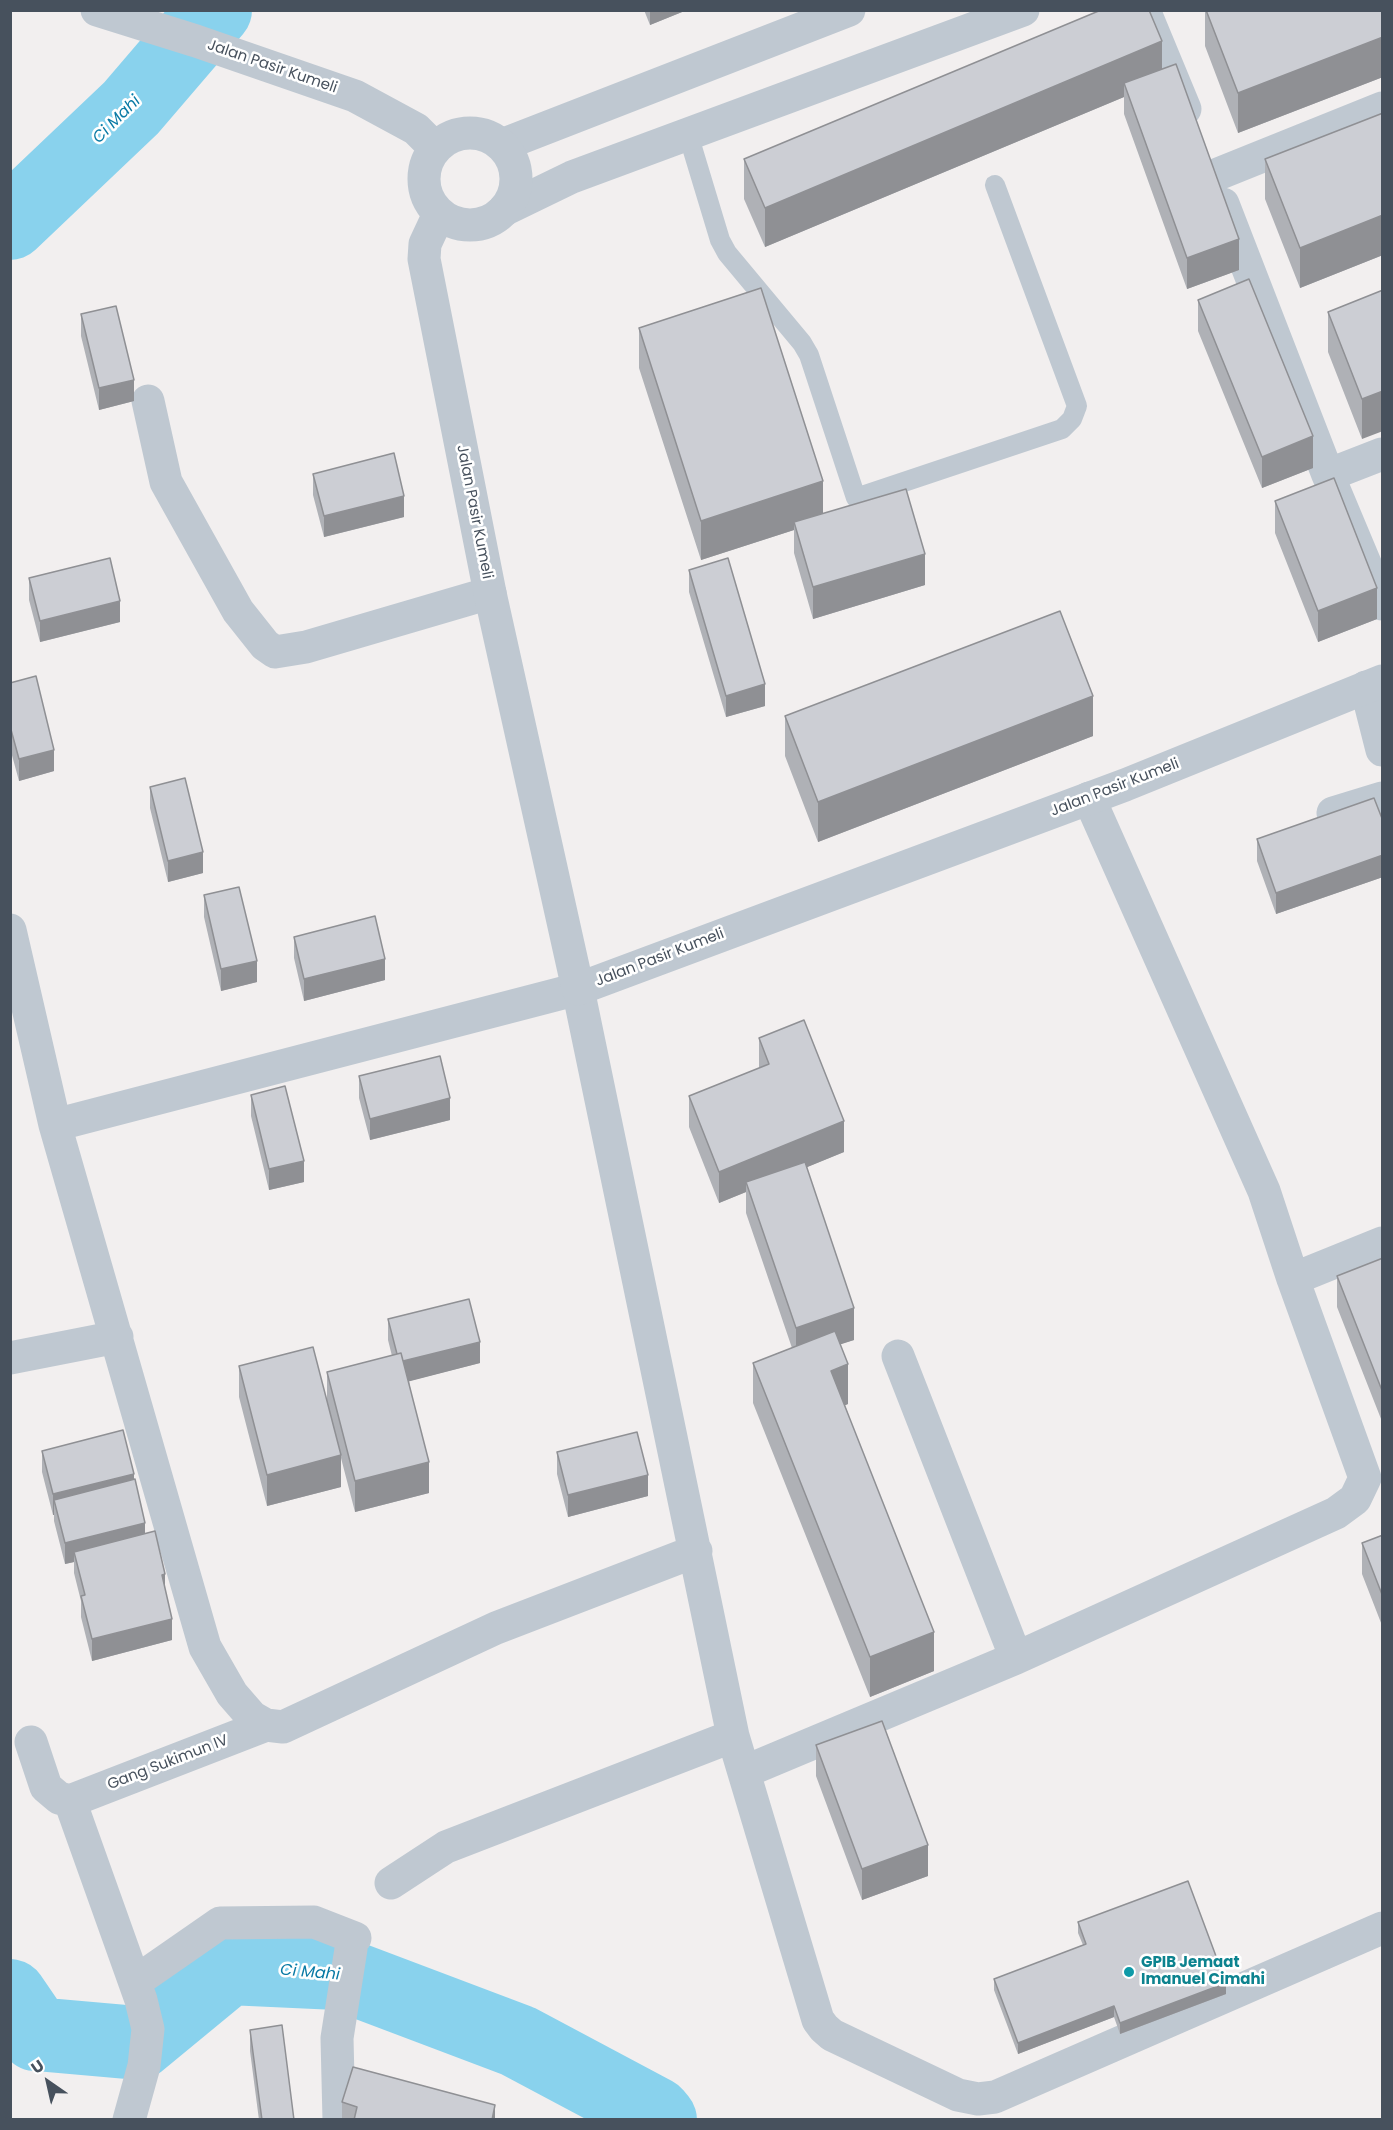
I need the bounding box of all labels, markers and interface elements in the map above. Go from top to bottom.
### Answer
street label: Jalan Pasir Kumeli [205,36,339,98]
water label: Ci Mahi [89,92,145,148]
street label: Jalan Pasir Kumeli [452,443,496,581]
street label: Jalan Pasir Kumeli [1048,755,1182,821]
street label: Jalan Pasir Kumeli [593,925,727,991]
street label: Gang Sukimun IV [105,1732,231,1794]
place label: GPIB Jemaat Imanuel Cimahi [1141,1954,1265,1989]
water label: Ci Mahi [279,1961,341,1985]
marker: GPIB Jemaat Imanuel Cimahi [1122,1965,1136,1979]
north arrow [18,2052,78,2112]
text: U [27,2054,49,2079]

